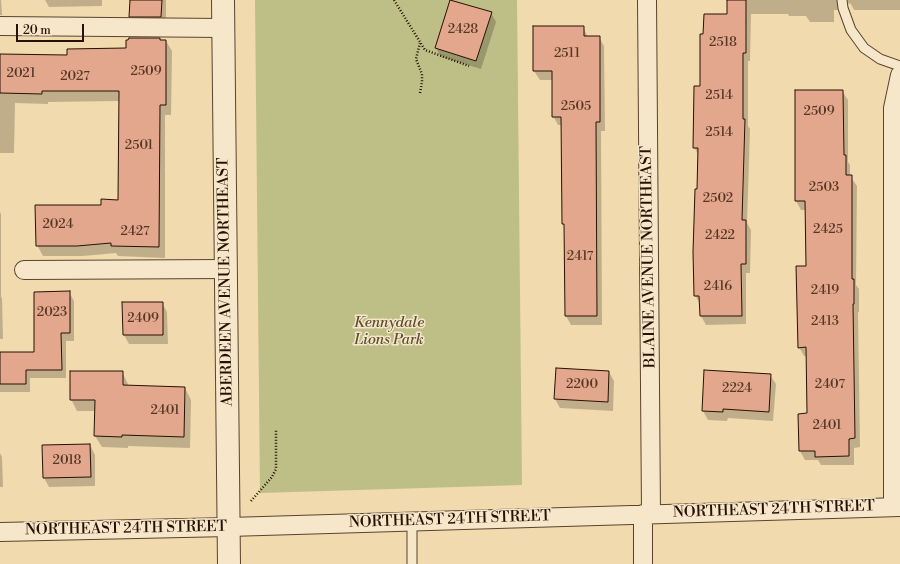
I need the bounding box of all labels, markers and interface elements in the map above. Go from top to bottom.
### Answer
scale bar [18,16,86,42]
house number: 2428 [448,22,478,38]
text: 20 m [23,23,51,38]
house number: 2518 [709,35,737,51]
house number: 2511 [554,46,580,62]
house number: 2509 [130,64,162,80]
house number: 2021 [7,66,35,82]
house number: 2027 [60,69,90,85]
house number: 2514 [705,88,733,104]
house number: 2505 [561,99,591,115]
house number: 2509 [803,104,835,120]
house number: 2514 [705,125,733,141]
house number: 2501 [125,138,153,154]
street label: BLAINE AVENUE NORTHEAST [638,146,660,368]
street label: ABERDEEN AVENUE NORTHEAST [215,157,237,407]
house number: 2503 [809,180,839,196]
house number: 2502 [703,191,733,207]
house number: 2024 [42,217,74,233]
house number: 2425 [813,222,843,238]
house number: 2427 [120,224,150,240]
house number: 2422 [705,228,735,244]
house number: 2417 [567,249,593,265]
house number: 2416 [704,279,732,295]
house number: 2419 [811,283,839,299]
house number: 2023 [37,305,67,321]
house number: 2409 [127,311,159,327]
park label: Kennydale Lions Park [354,314,424,349]
house number: 2413 [811,314,839,330]
house number: 2200 [566,377,598,393]
house number: 2407 [815,377,845,393]
house number: 2224 [722,381,752,397]
house number: 2401 [150,403,180,419]
house number: 2401 [812,418,842,434]
house number: 2018 [53,453,81,469]
street label: NORTHEAST 24TH STREET [673,497,875,523]
street label: NORTHEAST 24TH STREET [349,507,551,533]
street label: NORTHEAST 24TH STREET [25,518,227,540]

